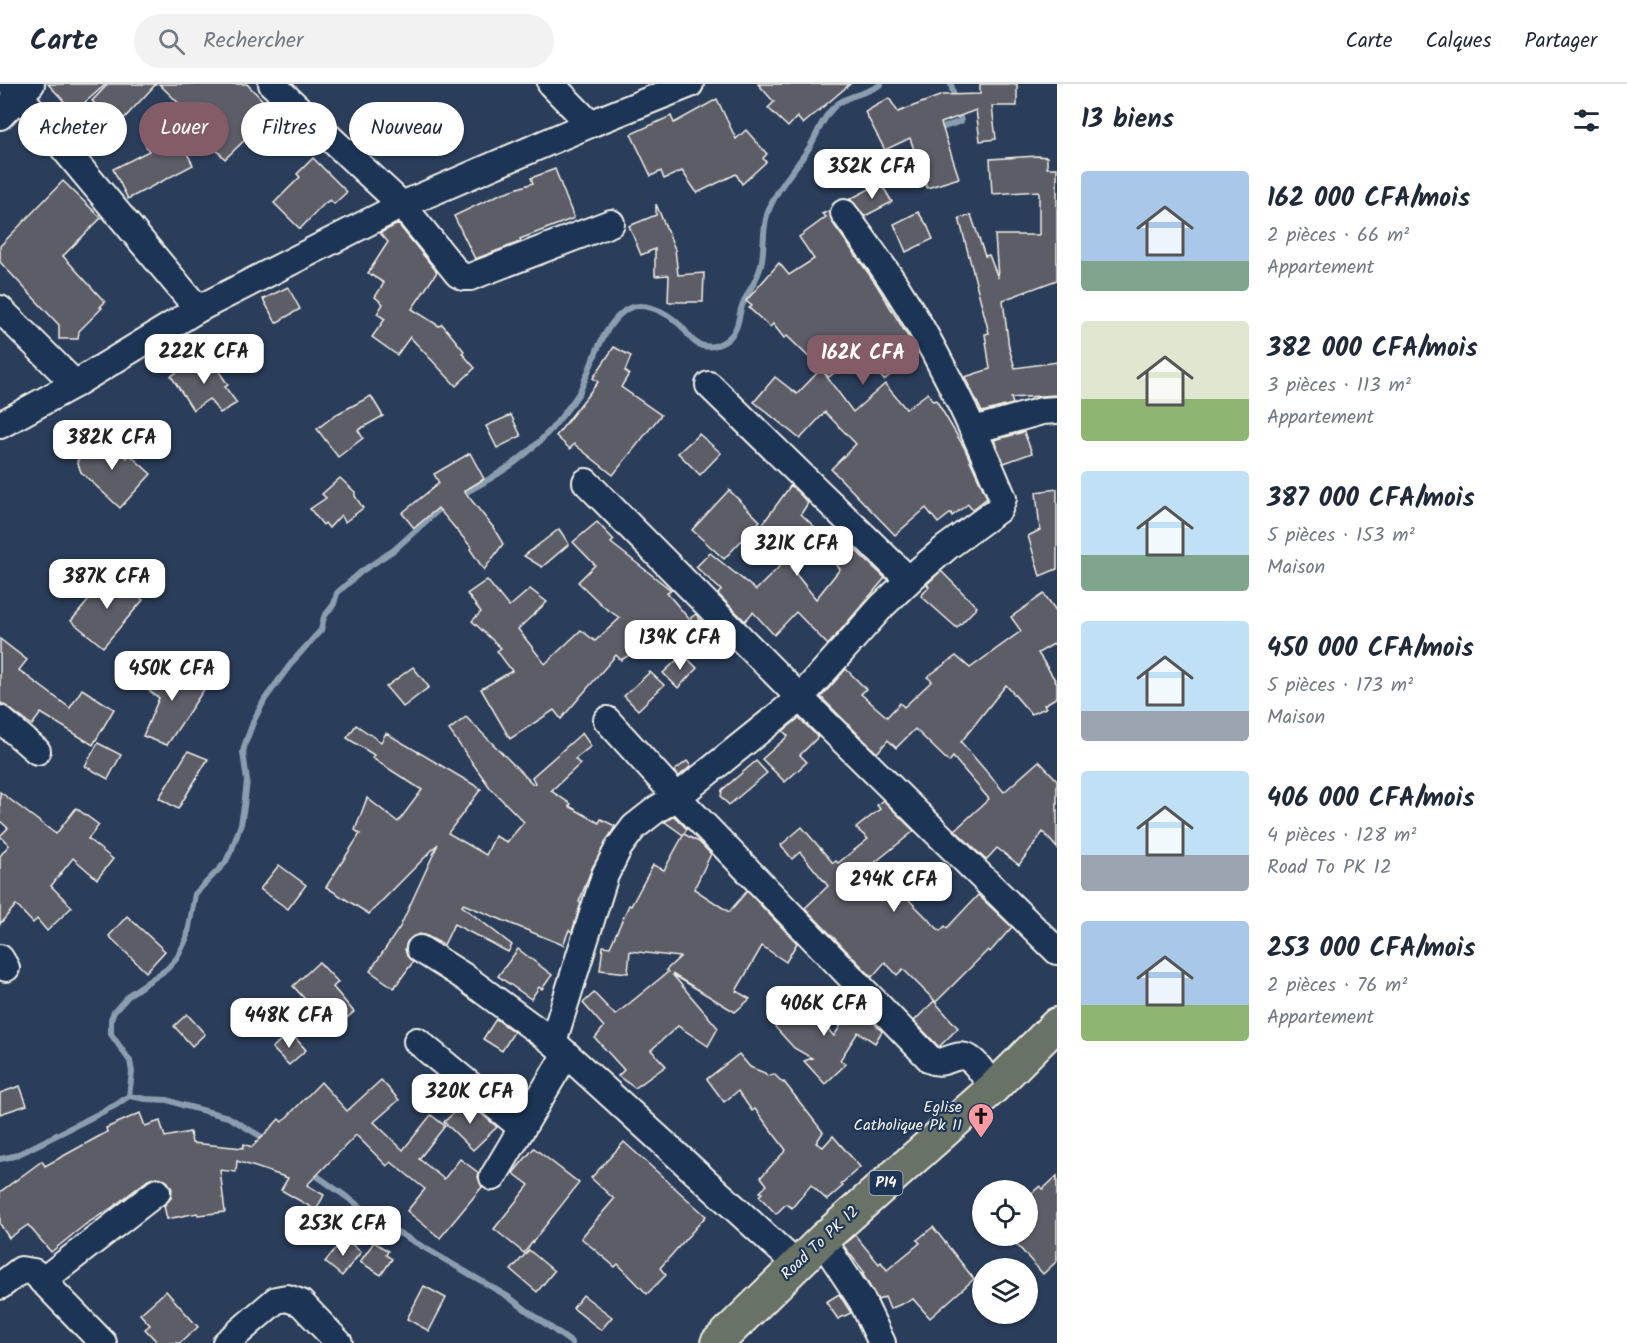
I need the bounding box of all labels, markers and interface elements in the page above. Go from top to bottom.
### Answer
search box [134,14,554,68]
text: Carte [30,19,98,64]
text: Rechercher [203,24,303,59]
icon: search [155,25,188,58]
text: Carte [1345,25,1392,58]
text: Calques [1425,25,1491,58]
text: Partager [1524,25,1597,58]
text: 13 biens [1081,99,1174,141]
chip: Acheter [18,102,127,156]
chip: Louer [139,102,229,156]
chip: Filtres [241,102,337,156]
chip: Nouveau [349,102,464,156]
icon: filters [1570,104,1603,137]
pin: 352K CFA [810,149,934,200]
text: 352K CFA [828,152,916,184]
text: 162 000 CFA/mois [1267,178,1470,220]
icon: home [1129,195,1201,267]
text: 2 pièces · 66 m² [1267,220,1409,252]
text: Appartement [1267,252,1374,284]
text: 382 000 CFA/mois [1267,328,1478,370]
pin: 222K CFA [142,334,266,385]
pin: 162K CFA [801,335,925,386]
text: 222K CFA [159,337,249,369]
text: 162K CFA [821,338,905,370]
icon: home [1129,345,1201,417]
text: 3 pièces · 113 m² [1267,370,1411,402]
text: Appartement [1267,402,1374,434]
pin: 382K CFA [50,420,174,471]
text: 382K CFA [67,423,157,455]
text: 387 000 CFA/mois [1267,478,1475,520]
icon: home [1129,495,1201,567]
text: 5 pièces · 153 m² [1267,520,1415,552]
pin: 321K CFA [735,526,859,577]
text: 321K CFA [755,529,839,561]
text: Maison [1267,552,1325,584]
pin: 387K CFA [45,559,169,610]
text: 387K CFA [63,562,151,594]
pin: 139K CFA [618,620,742,671]
text: 139K CFA [639,623,721,655]
text: 450 000 CFA/mois [1267,628,1474,670]
icon: home [1129,645,1201,717]
pin: 450K CFA [110,651,234,702]
text: 450K CFA [129,654,215,686]
text: 5 pièces · 173 m² [1267,670,1413,702]
text: Maison [1267,702,1325,734]
text: 406 000 CFA/mois [1267,778,1475,820]
icon: home [1129,795,1201,867]
text: 4 pièces · 128 m² [1267,820,1416,852]
text: Road To PK 12 [1267,852,1392,884]
pin: 294K CFA [832,862,956,913]
text: 294K CFA [850,865,938,897]
text: 253 000 CFA/mois [1267,928,1475,970]
icon: home [1129,945,1201,1017]
text: 2 pièces · 76 m² [1267,970,1407,1002]
pin: 406K CFA [762,986,886,1037]
text: 406K CFA [780,989,868,1021]
pin: 448K CFA [227,998,351,1049]
text: 448K CFA [244,1001,334,1033]
text: Appartement [1267,1002,1374,1034]
pin: 320K CFA [408,1074,532,1125]
text: 320K CFA [426,1077,514,1109]
place label: Eglise Catholique Pk 11 [854,1095,962,1138]
church icon: Eglise Catholique Pk 11 [966,1101,996,1139]
road number: P14 [870,1171,902,1195]
map controls [972,1180,1038,1324]
button: locate [972,1180,1038,1246]
street label: Road To PK 12 [775,1200,865,1286]
pin: 253K CFA [281,1206,405,1257]
text: 253K CFA [299,1209,387,1241]
button: layers [972,1258,1038,1324]

